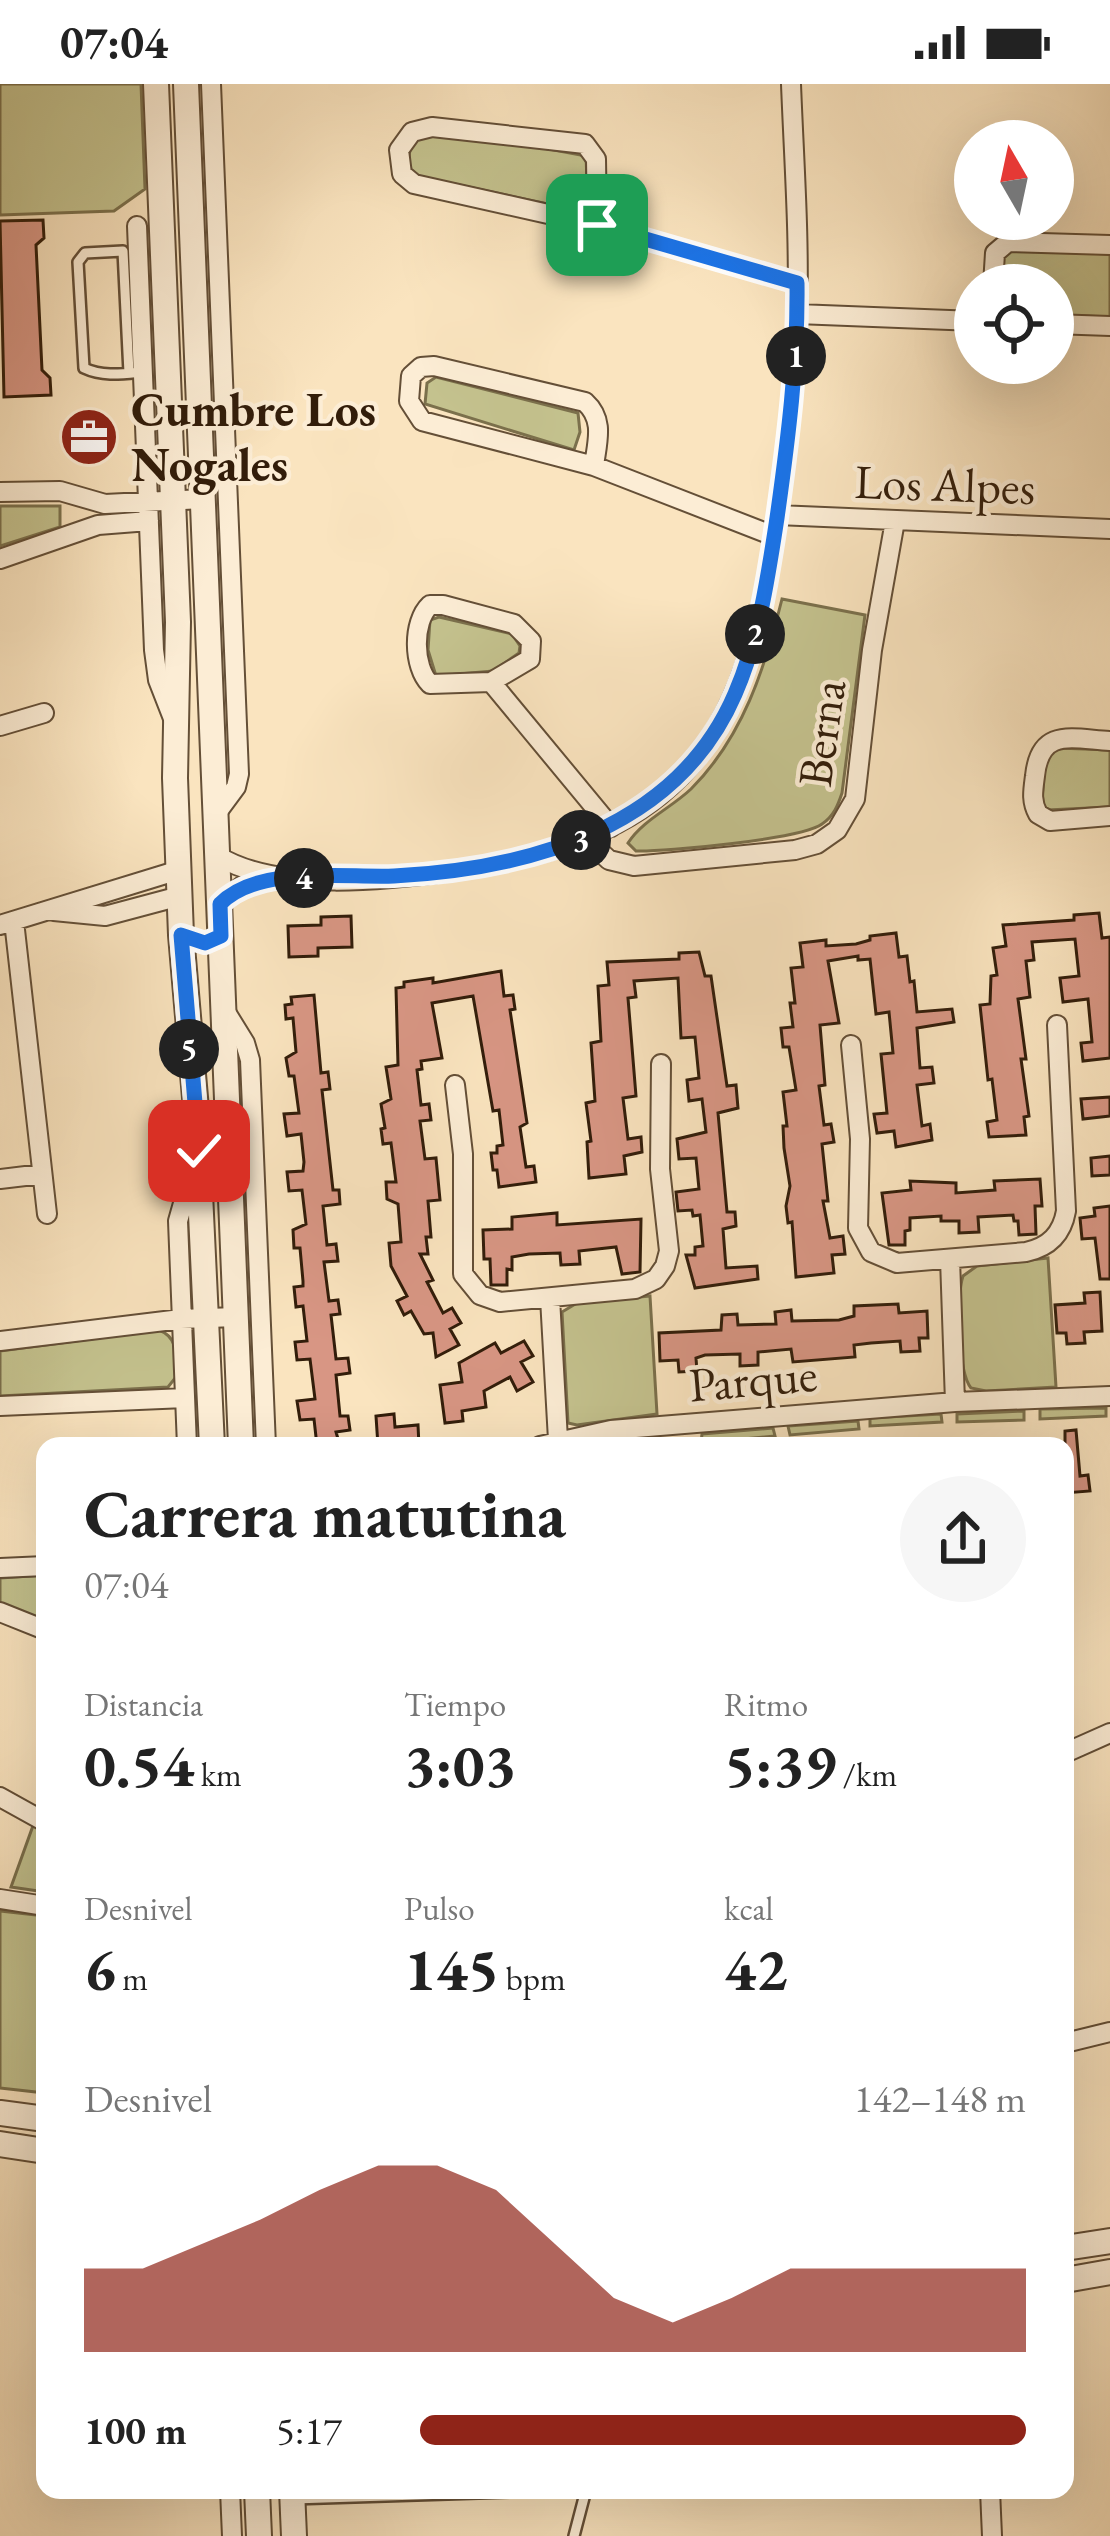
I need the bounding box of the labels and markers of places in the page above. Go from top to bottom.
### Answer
pin [546,174,648,276]
pin: 1 [766,326,826,386]
place label: Cumbre Los Nogales [131,378,376,495]
office icon: Cumbre Los Nogales [58,406,120,468]
pin: 2 [725,604,785,664]
pin: 3 [551,810,611,870]
pin: 4 [274,848,334,908]
pin: 5 [159,1019,219,1079]
pin [148,1100,250,1202]

